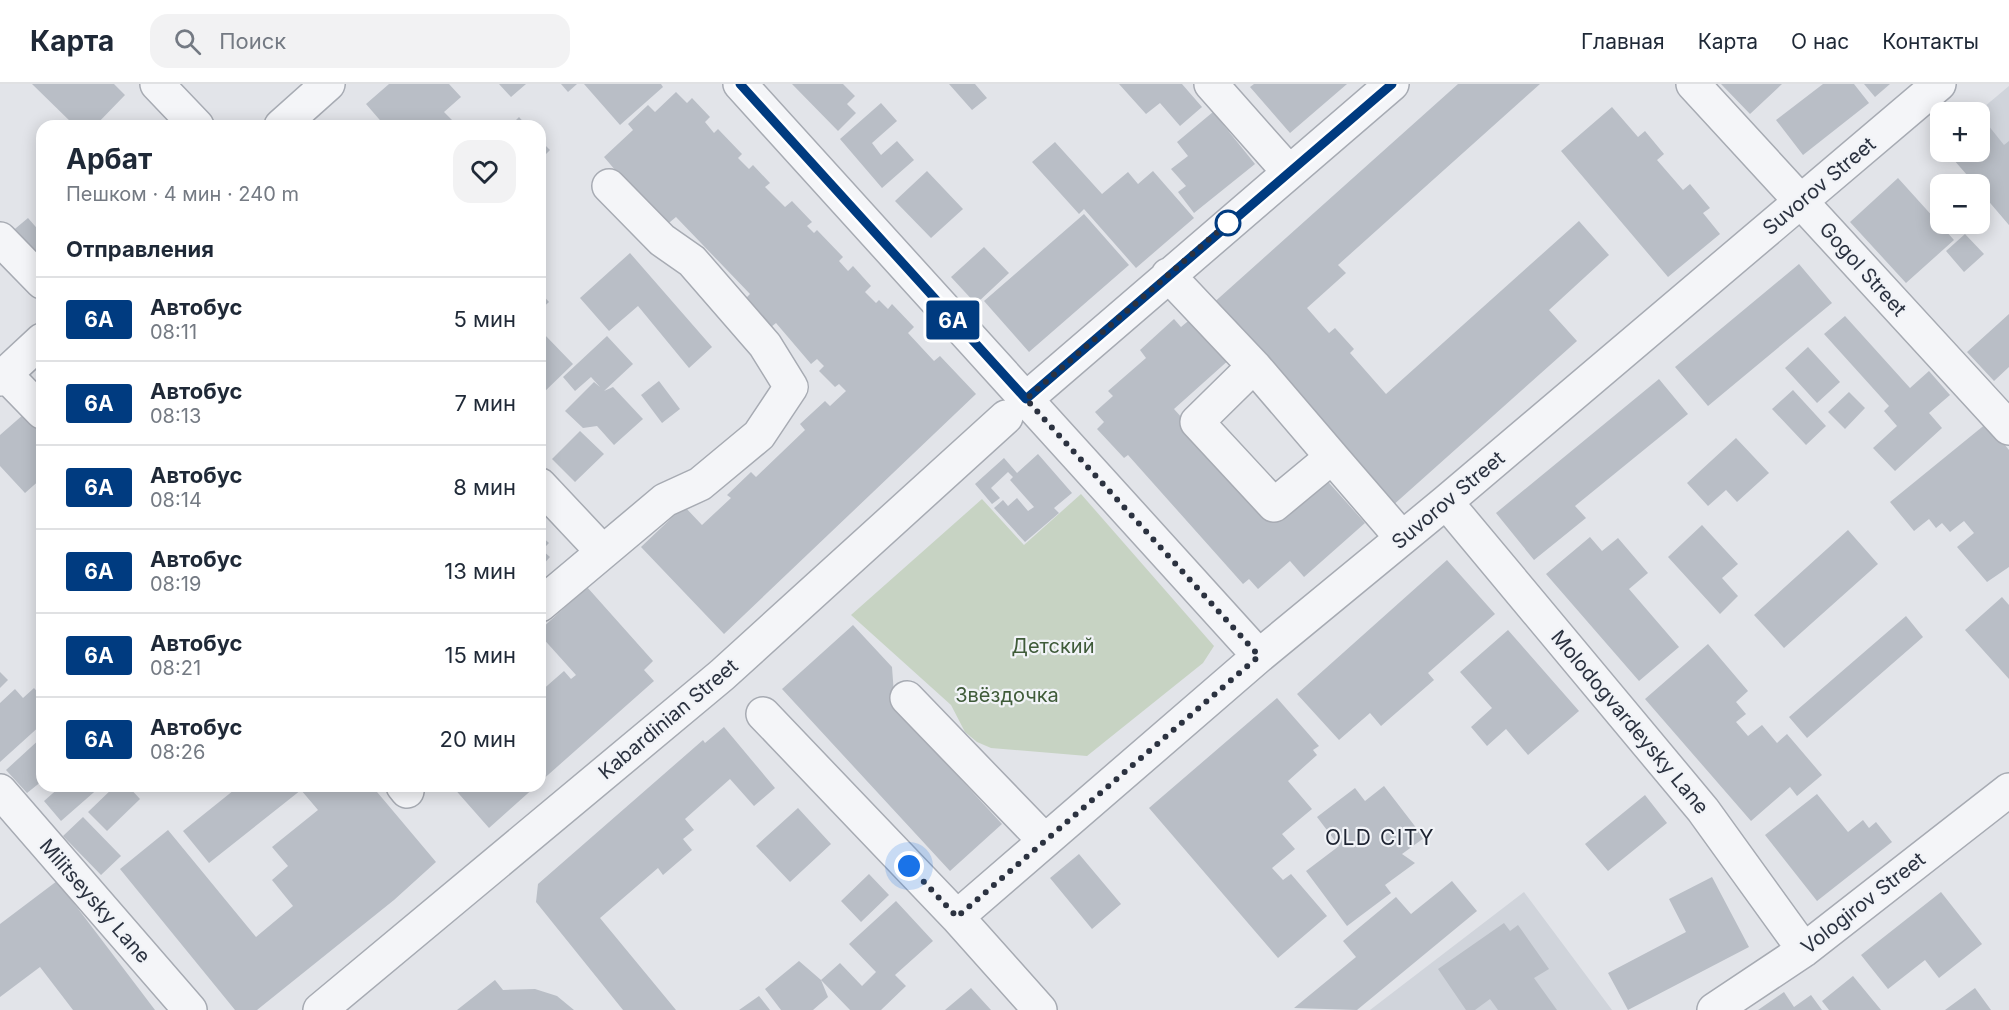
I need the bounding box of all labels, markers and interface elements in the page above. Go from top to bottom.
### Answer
search box [150,14,570,68]
text: Карта [30,24,114,58]
icon: search [171,25,204,58]
text: Поиск [219,28,286,54]
text: Главная [1581,29,1665,54]
text: Карта [1698,29,1758,54]
text: О нас [1791,29,1849,54]
text: Контакты [1882,29,1979,54]
map controls [1930,102,1990,234]
button: + [1930,102,1990,162]
street label: Suvorov Street [1758,132,1881,240]
button: heart [453,140,516,203]
text: Арбат [66,142,152,176]
button: − [1930,174,1990,234]
text: Пешком · 4 мин · 240 m [66,182,299,206]
unlabelled marker [1215,210,1241,236]
street label: Gogol Street [1815,217,1912,321]
text: Отправления [66,236,214,262]
text: Автобус [150,294,243,320]
line badge: 6А [926,300,980,340]
text: 5 мин [453,306,516,332]
text: 6А [84,307,114,332]
text: 6А [938,308,968,333]
text: 08:11 [150,320,197,344]
text: Автобус [150,378,243,404]
text: 7 мин [454,390,516,416]
text: 6А [84,391,114,416]
text: 08:13 [150,404,201,428]
street label: Suvorov Street [1387,446,1510,554]
text: Автобус [150,462,243,488]
text: 8 мин [453,474,516,500]
text: 6А [84,475,114,500]
text: 08:14 [150,488,202,512]
text: Автобус [150,546,243,572]
text: 13 мин [444,558,516,584]
text: 6А [84,559,114,584]
text: 08:19 [150,572,201,596]
street label: Molodogvardeysky Lane [1546,625,1714,819]
text: Автобус [150,630,243,656]
park label: Детский [1012,634,1094,658]
text: 15 мин [445,642,516,668]
text: 6А [84,643,114,668]
street label: Kabardinian Street [593,653,743,784]
text: 08:21 [150,656,201,680]
park label: Звёздочка [955,683,1059,707]
text: Автобус [150,714,243,740]
text: 20 мин [440,726,516,752]
text: 6А [84,727,114,752]
text: 08:26 [150,740,205,764]
district label: OLD CITY [1325,825,1435,850]
street label: Militseysky Lane [35,834,155,968]
street label: Vologirov Street [1796,847,1930,959]
your location [894,851,924,881]

